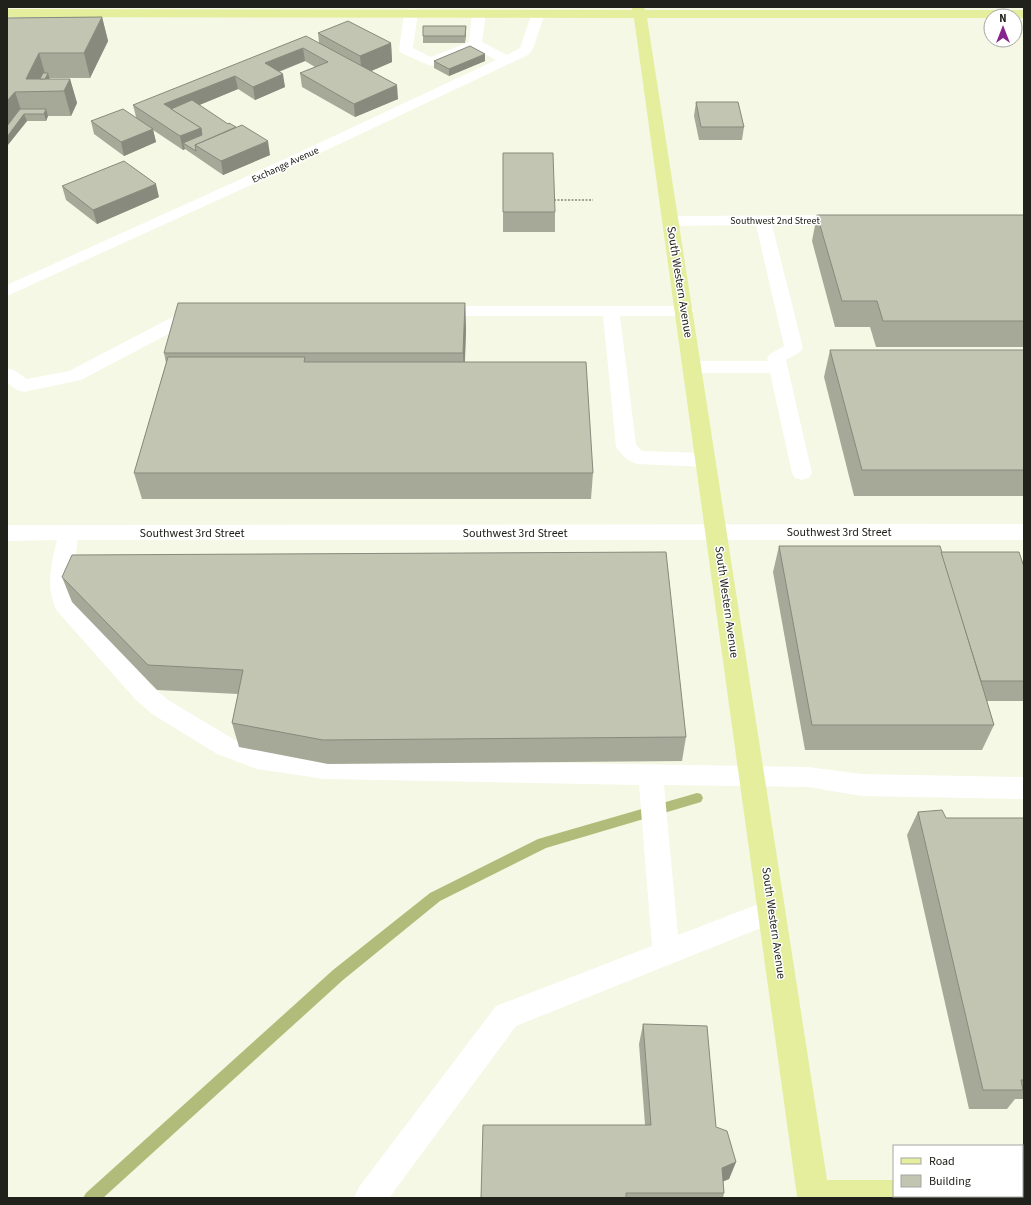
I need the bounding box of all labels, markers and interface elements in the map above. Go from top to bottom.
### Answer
north arrow [983,8,1023,48]
text: N [999,11,1007,26]
street label: Exchange Avenue [250,143,321,187]
street label: Southwest 2nd Street [730,214,820,228]
street label: South Western Avenue [662,225,697,339]
street label: Southwest 3rd Street [787,524,891,541]
street label: Southwest 3rd Street [140,525,244,542]
street label: Southwest 3rd Street [463,525,567,542]
street label: South Western Avenue [710,545,743,659]
street label: South Western Avenue [757,866,790,980]
legend [893,1145,1023,1197]
text: Road [929,1153,955,1170]
text: Building [929,1173,971,1190]

